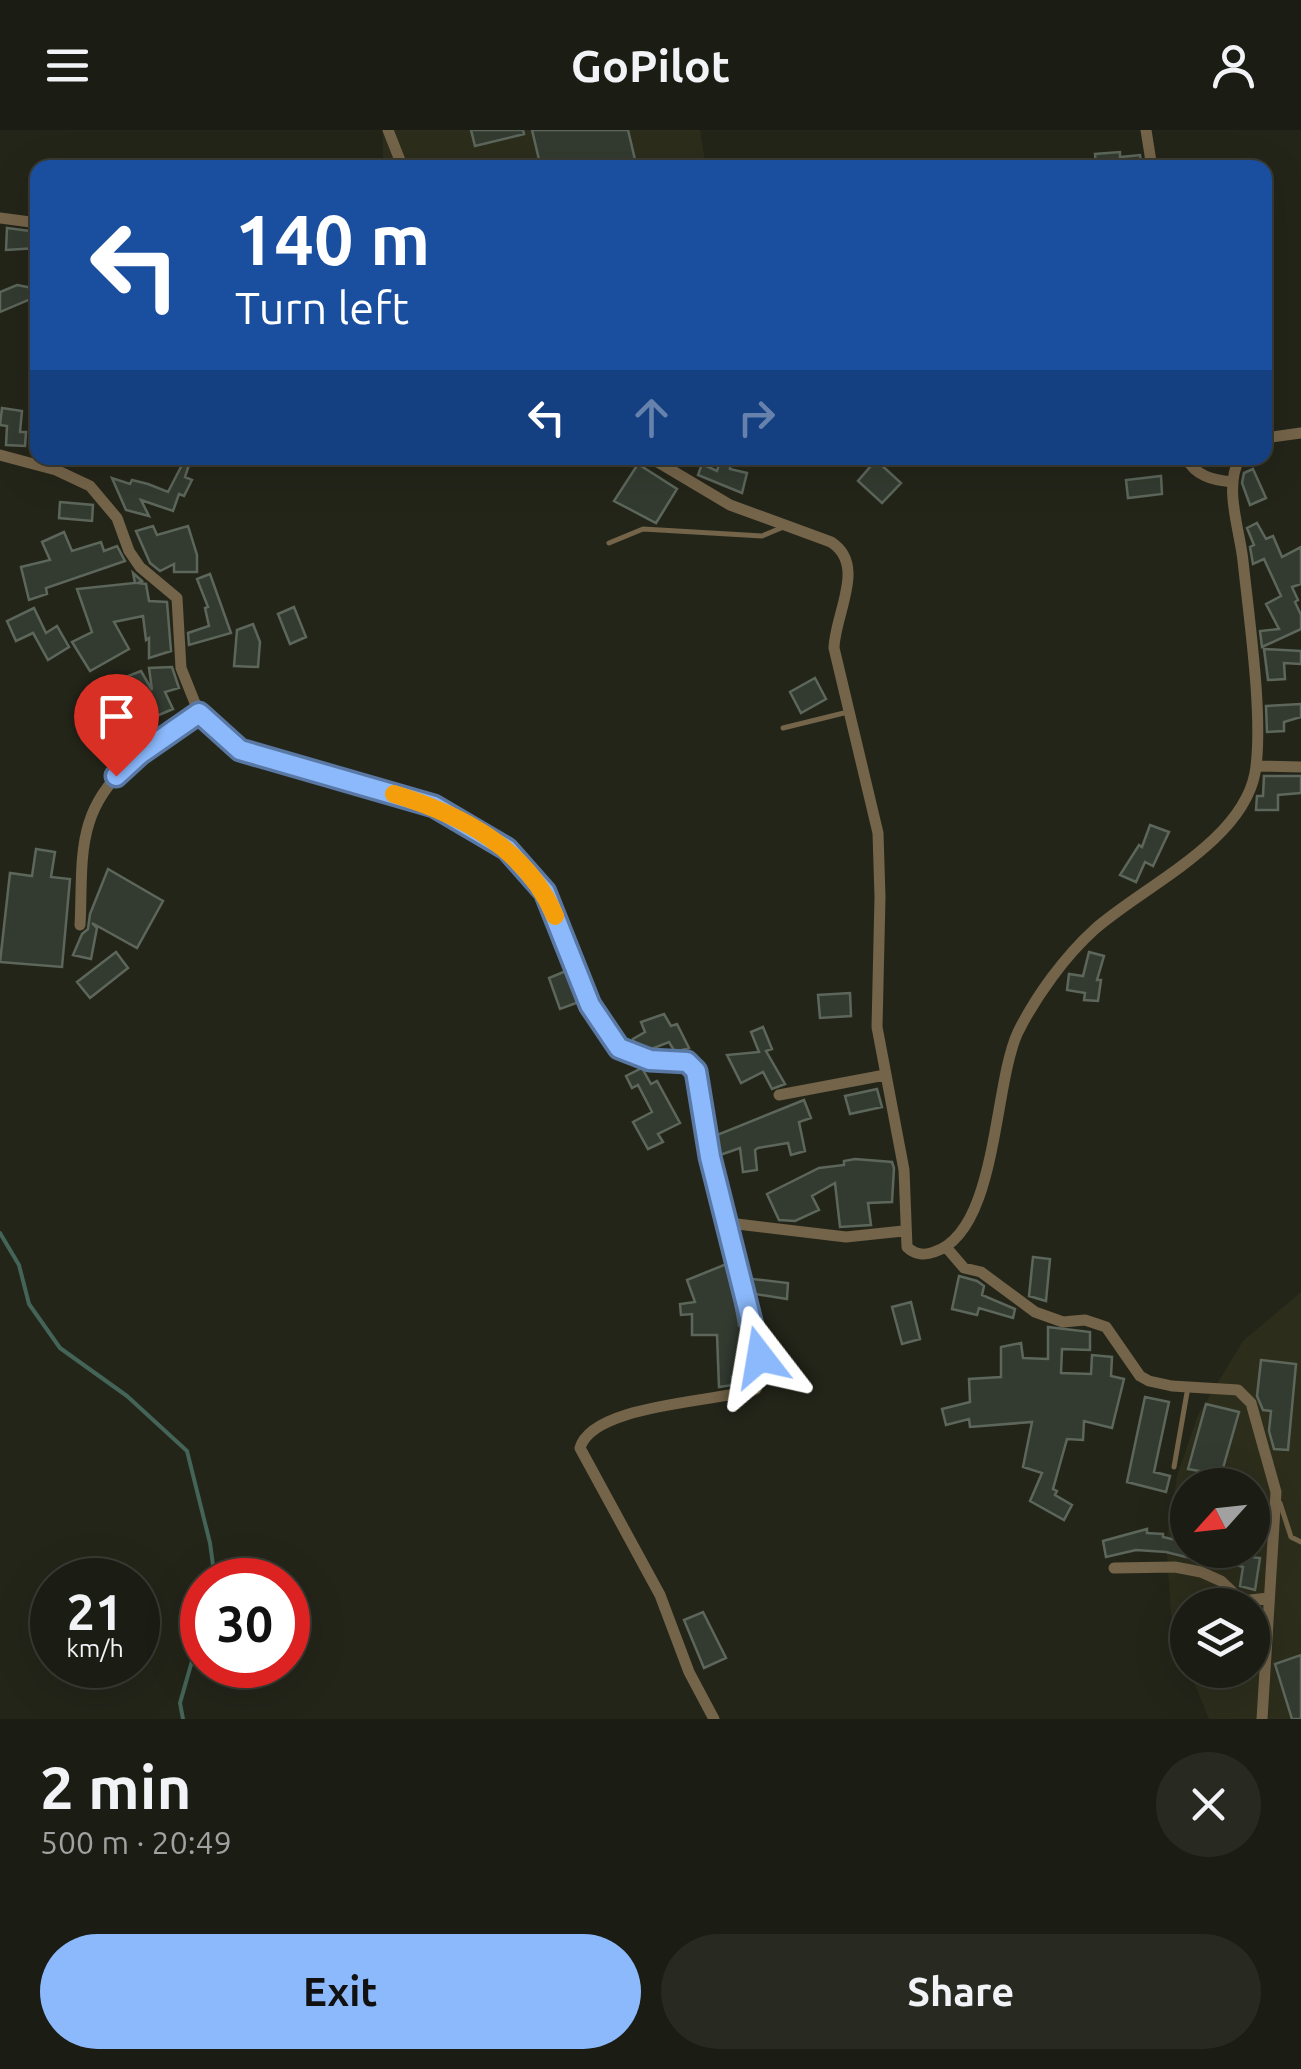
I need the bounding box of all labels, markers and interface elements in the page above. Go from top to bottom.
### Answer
icon: menu [40,38,95,93]
icon: person [1206,38,1261,93]
text: GoPilot [571,40,730,91]
icon: left [70,200,200,330]
text: 140 m [235,200,430,278]
text: Turn left [235,282,409,333]
icon: left [519,390,574,445]
icon: ahead [624,390,679,445]
icon: right [729,390,784,445]
pin [74,674,159,777]
icon: arrive [89,689,144,744]
position arrow [708,1305,812,1409]
north arrow [1170,1468,1270,1568]
map controls [1170,1468,1270,1688]
speed limit sign: 30 [180,1558,310,1688]
text: 21 [67,1583,123,1639]
button: layers [1170,1588,1270,1688]
text: km/h [66,1634,124,1662]
button: close [1156,1752,1261,1857]
text: 2 min [40,1753,192,1820]
text: 500 m · 20:49 [40,1824,232,1860]
button: Exit [40,1934,641,2049]
button: Share [661,1934,1261,2049]

